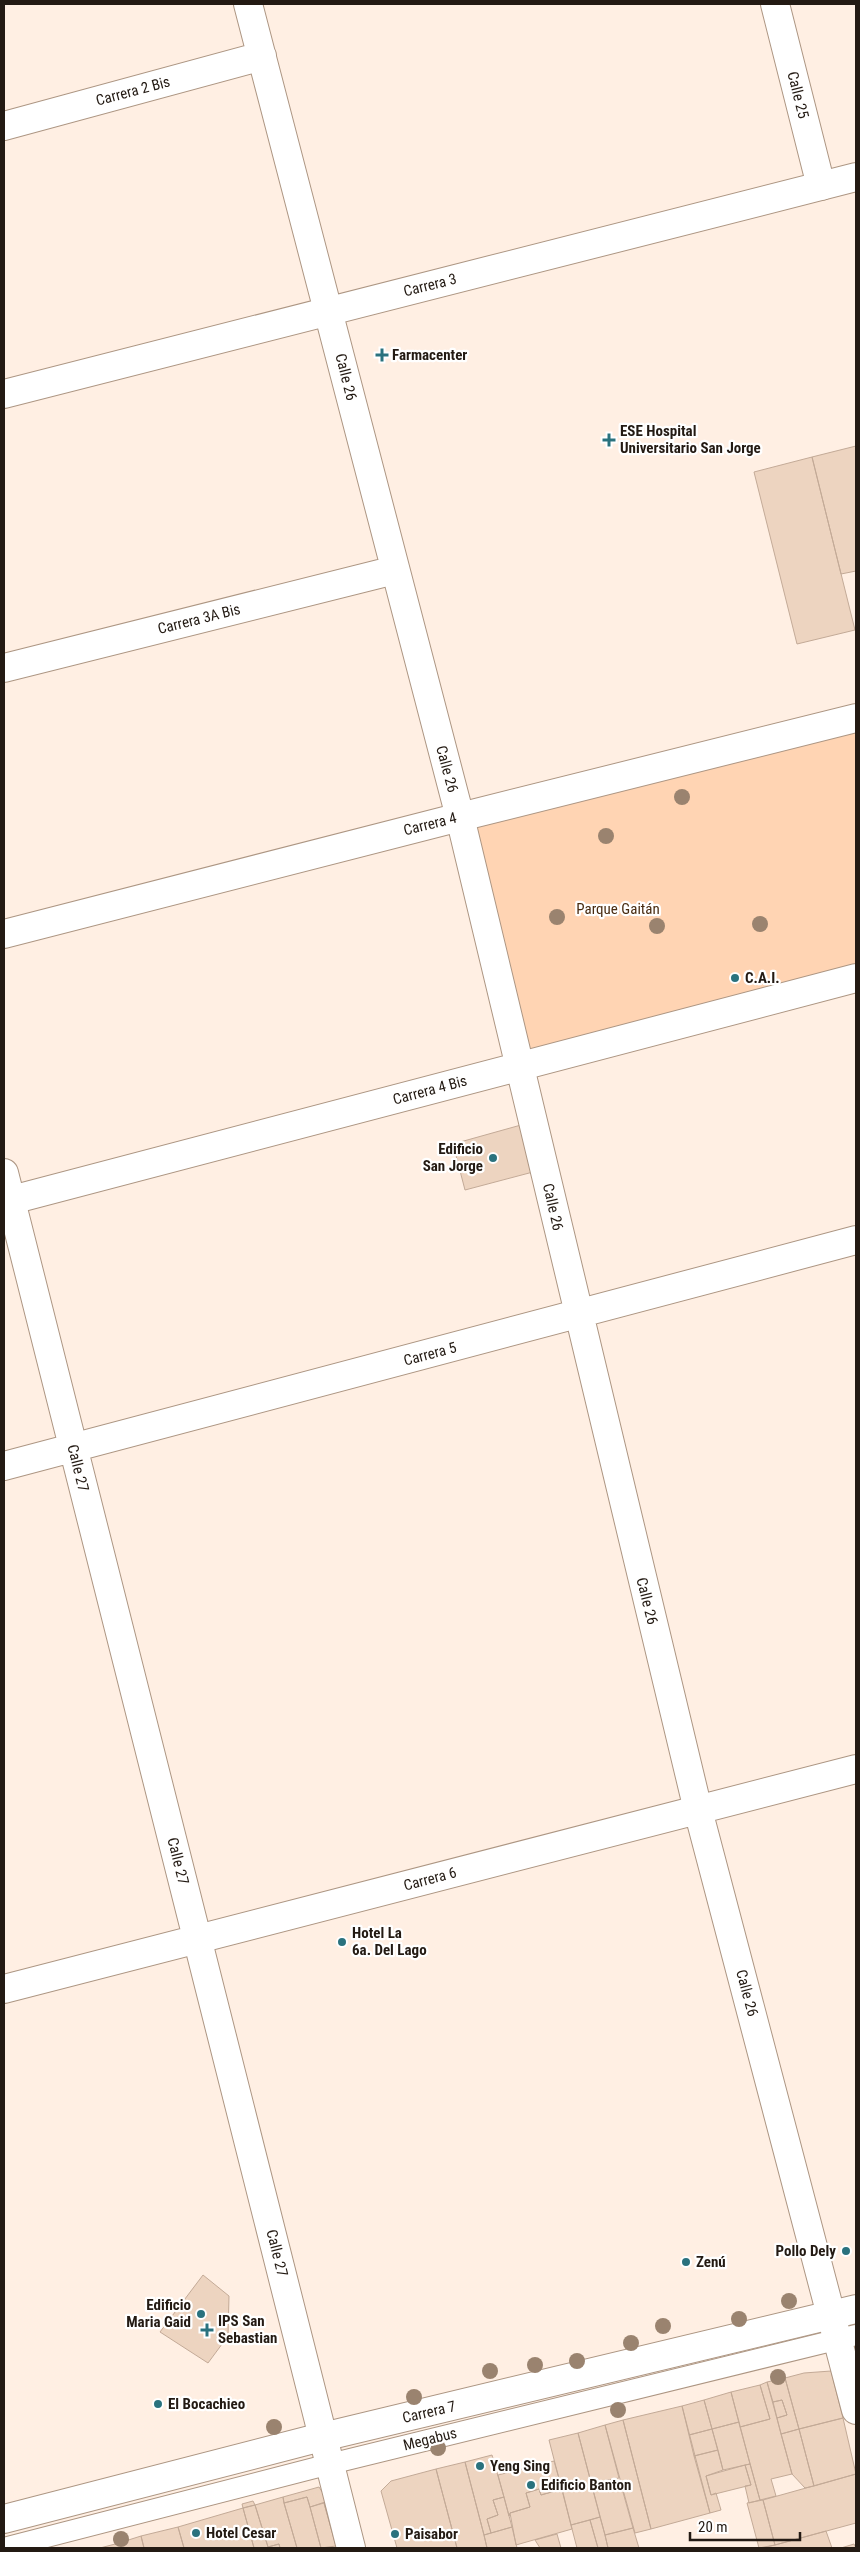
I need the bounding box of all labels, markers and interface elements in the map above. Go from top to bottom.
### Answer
street label: Calle 25 [783,70,813,120]
street label: Carrera 2 Bis [94,72,172,110]
street label: Carrera 3 [402,270,458,300]
place label: Farmacenter [392,346,467,364]
marker: Farmacenter [376,349,388,361]
street label: Calle 26 [331,352,361,402]
place label: ESE Hospital Universitario San Jorge [620,422,761,457]
marker: ESE Hospital Universitario San Jorge [602,433,616,447]
street label: Carrera 3A Bis [156,600,242,638]
street label: Calle 26 [432,744,462,794]
street label: Carrera 4 [402,809,458,839]
park label: Parque Gaitán [576,900,660,918]
place label: C.A.I. [745,969,780,987]
marker: C.A.I. [729,972,741,984]
street label: Carrera 4 Bis [391,1071,469,1109]
place label: Edificio San Jorge [423,1140,483,1175]
marker: Edificio San Jorge [487,1152,499,1164]
street label: Calle 26 [539,1182,567,1232]
street label: Carrera 5 [402,1338,458,1370]
street label: Calle 27 [63,1443,93,1493]
street label: Calle 26 [632,1576,662,1626]
street label: Calle 27 [163,1836,193,1886]
street label: Carrera 6 [402,1863,458,1895]
place label: Hotel La 6a. Del Lago [352,1924,427,1959]
marker: Hotel La 6a. Del Lago [336,1936,348,1948]
street label: Calle 26 [732,1968,762,2018]
street label: Calle 27 [262,2228,292,2278]
place label: Pollo Dely [776,2242,836,2260]
marker: Pollo Dely [840,2245,852,2257]
place label: Zenú [696,2253,726,2271]
marker: Zenú [680,2256,692,2268]
place label: Edificio Maria Gaid [126,2296,191,2331]
marker: Edificio Maria Gaid [195,2308,207,2320]
place label: IPS San Sebastian [218,2312,277,2347]
marker: IPS San Sebastian [200,2323,214,2337]
place label: El Bocachieo [168,2395,245,2413]
street label: Carrera 7 [401,2397,457,2427]
marker: El Bocachieo [152,2398,164,2410]
street label: Megabus [401,2424,459,2454]
place label: Yeng Sing [490,2457,550,2475]
marker: Yeng Sing [474,2460,486,2472]
place label: Edificio Banton [541,2476,631,2494]
marker: Edificio Banton [525,2479,537,2491]
scale bar [690,2510,800,2542]
text: 20 m [698,2518,728,2536]
place label: Hotel Cesar [206,2524,276,2542]
place label: Paisabor [405,2525,458,2543]
marker: Hotel Cesar [190,2527,202,2539]
marker: Paisabor [389,2528,401,2540]

